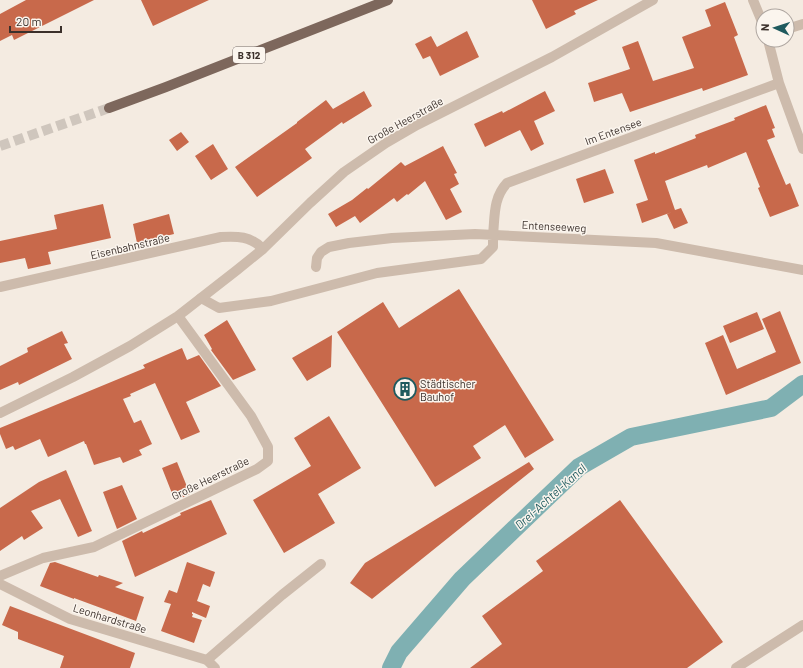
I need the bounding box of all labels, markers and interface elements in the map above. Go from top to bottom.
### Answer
scale bar [10,8,61,34]
north arrow [755,8,795,48]
text: 20 m [16,14,42,28]
text: N [758,23,771,31]
road number: B 312 [233,47,265,63]
street label: Große Heerstraße [365,94,445,146]
street label: Im Entensee [583,115,643,147]
street label: Entenseeweg [521,218,587,234]
street label: Eisenbahnstraße [89,231,171,261]
building icon: Städtischer Bauhof [392,376,418,402]
place label: Städtischer Bauhof [420,377,476,403]
street label: Große Heerstraße [169,454,251,502]
water label: Drei-Achtel-Kanal [512,460,589,531]
street label: Leonhardstraße [72,601,149,635]

